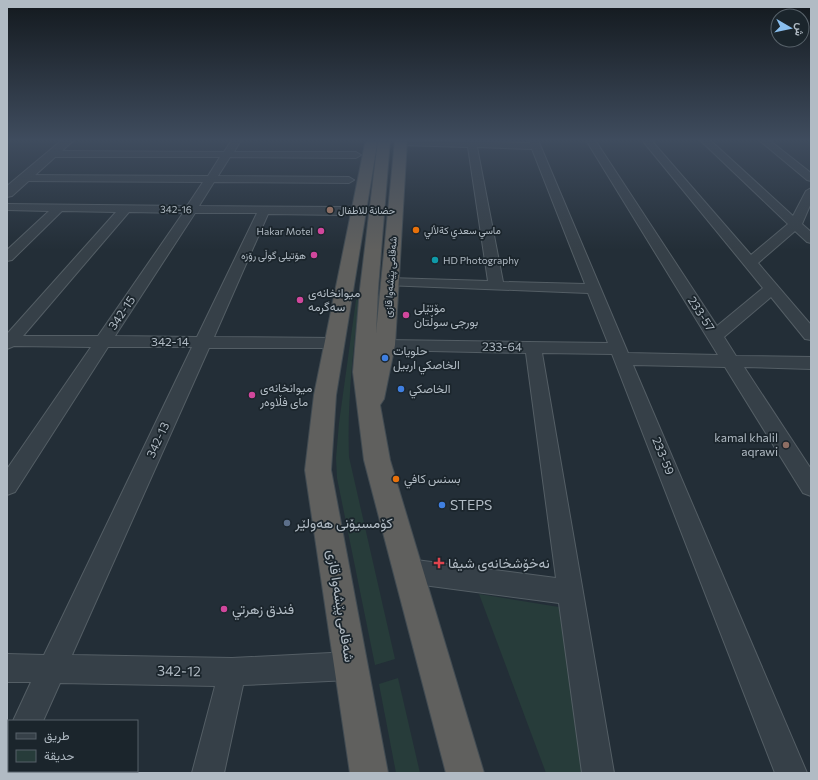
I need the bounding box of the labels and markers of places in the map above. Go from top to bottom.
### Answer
place label: حضانة للاطفال [338,204,396,216]
marker: حضانة للاطفال [325,205,335,215]
place label: ماسي سعدي كةلألي [424,224,501,239]
place label: Hakar Motel [256,225,313,237]
marker: ماسي سعدي كةلألي [411,225,421,235]
marker: Hakar Motel [316,226,326,236]
place label: هۆتیلی گوڵی رۆزه [241,249,306,262]
marker: هۆتیلی گوڵی رۆزه [309,250,319,260]
place label: HD Photography [443,254,519,266]
marker: HD Photography [430,255,440,265]
place label: میوانخانەی سەگرمە [308,285,360,315]
marker: میوانخانەی سەگرمە [295,295,305,305]
place label: مۆتێلی بورجی سوڵتان [414,300,478,330]
marker: مۆتێلی بورجی سوڵتان [401,310,411,320]
place label: حلويات الخاصكي اربيل [393,343,460,375]
marker: حلويات الخاصكي اربيل [380,353,390,363]
place label: میوانخانەی مای فڵاوەر [259,380,312,410]
place label: الخاصكي [409,381,451,399]
marker: الخاصكي [396,384,406,394]
marker: میوانخانەی مای فڵاوەر [247,390,257,400]
place label: kamal khalil aqrawi [714,430,778,458]
marker: kamal khalil aqrawi [781,440,791,450]
place label: بسنس كافي [404,471,461,489]
marker: بسنس كافي [391,474,401,484]
place label: STEPS [450,496,492,513]
marker: STEPS [437,500,447,510]
place label: کۆمسیۆنی هەولێر [294,514,393,532]
marker: کۆمسیۆنی هەولێر [282,518,292,528]
place label: نەخۆشخانەی شیفا [448,554,550,572]
marker: نەخۆشخانەی شیفا [433,557,445,569]
place label: فندق زهرتي [232,600,294,621]
marker: فندق زهرتي [219,604,229,614]

